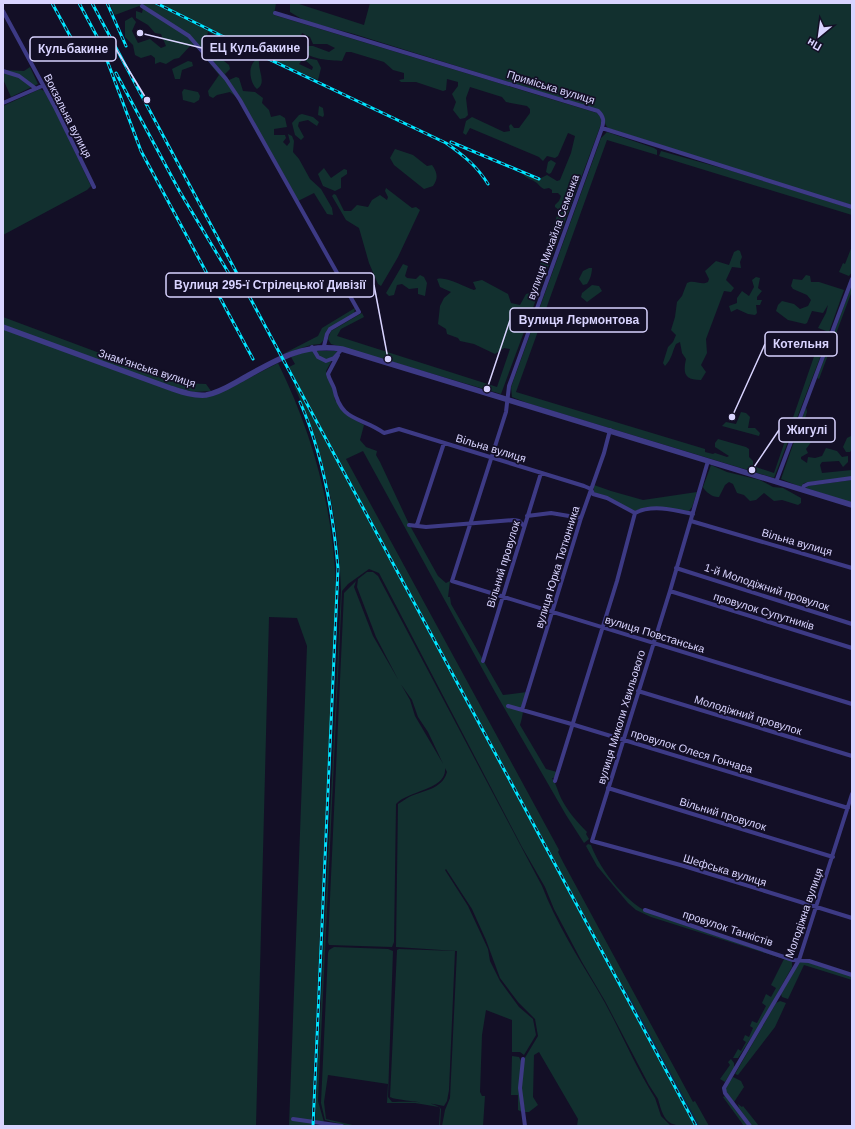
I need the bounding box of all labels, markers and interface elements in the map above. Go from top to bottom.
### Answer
north arrow [799,16,839,56]
callout: ЕЦ Кульбакине [202,36,308,60]
text: Пн [805,36,823,54]
callout: Кульбакине [30,37,116,61]
text: ЕЦ Кульбакине [210,41,300,55]
text: Кульбакине [38,42,108,56]
street label: Приміська вулиця [506,68,596,106]
street label: Вокзальна вулиця [42,72,94,160]
street label: вулиця Михайла Семенка [525,172,582,301]
callout: Вулиця 295-ї Стрілецької Дивізії [166,273,374,297]
text: Вулиця 295-ї Стрілецької Дивізії [174,278,367,292]
callout: Вулиця Лєрмонтова [510,308,647,332]
text: Вулиця Лєрмонтова [519,313,639,327]
callout: Котельня [765,332,837,356]
text: Котельня [773,337,829,351]
street label: Знам'янська вулиця [97,347,197,389]
callout: Жигулі [779,418,835,442]
text: Жигулі [786,423,827,437]
street label: Вільна вулиця [454,432,528,464]
street label: вулиця Юрка Тютюнника [533,504,582,630]
street label: Вільний провулок [484,519,522,609]
street label: Вільна вулиця [760,526,834,558]
street label: 1-й Молодіжний провулок [703,561,831,613]
street label: провулок Супутників [712,590,816,632]
street label: вулиця Повстанська [604,613,707,655]
street label: вулиця Миколи Хвильового [595,648,647,786]
street label: Молодіжний провулок [693,693,803,737]
street label: провулок Олеся Гончара [630,727,755,775]
street label: Вільний провулок [678,795,768,833]
street label: Шефська вулиця [682,852,768,888]
street label: Молодіжна вулиця [783,866,825,960]
street label: провулок Танкістів [681,908,775,948]

